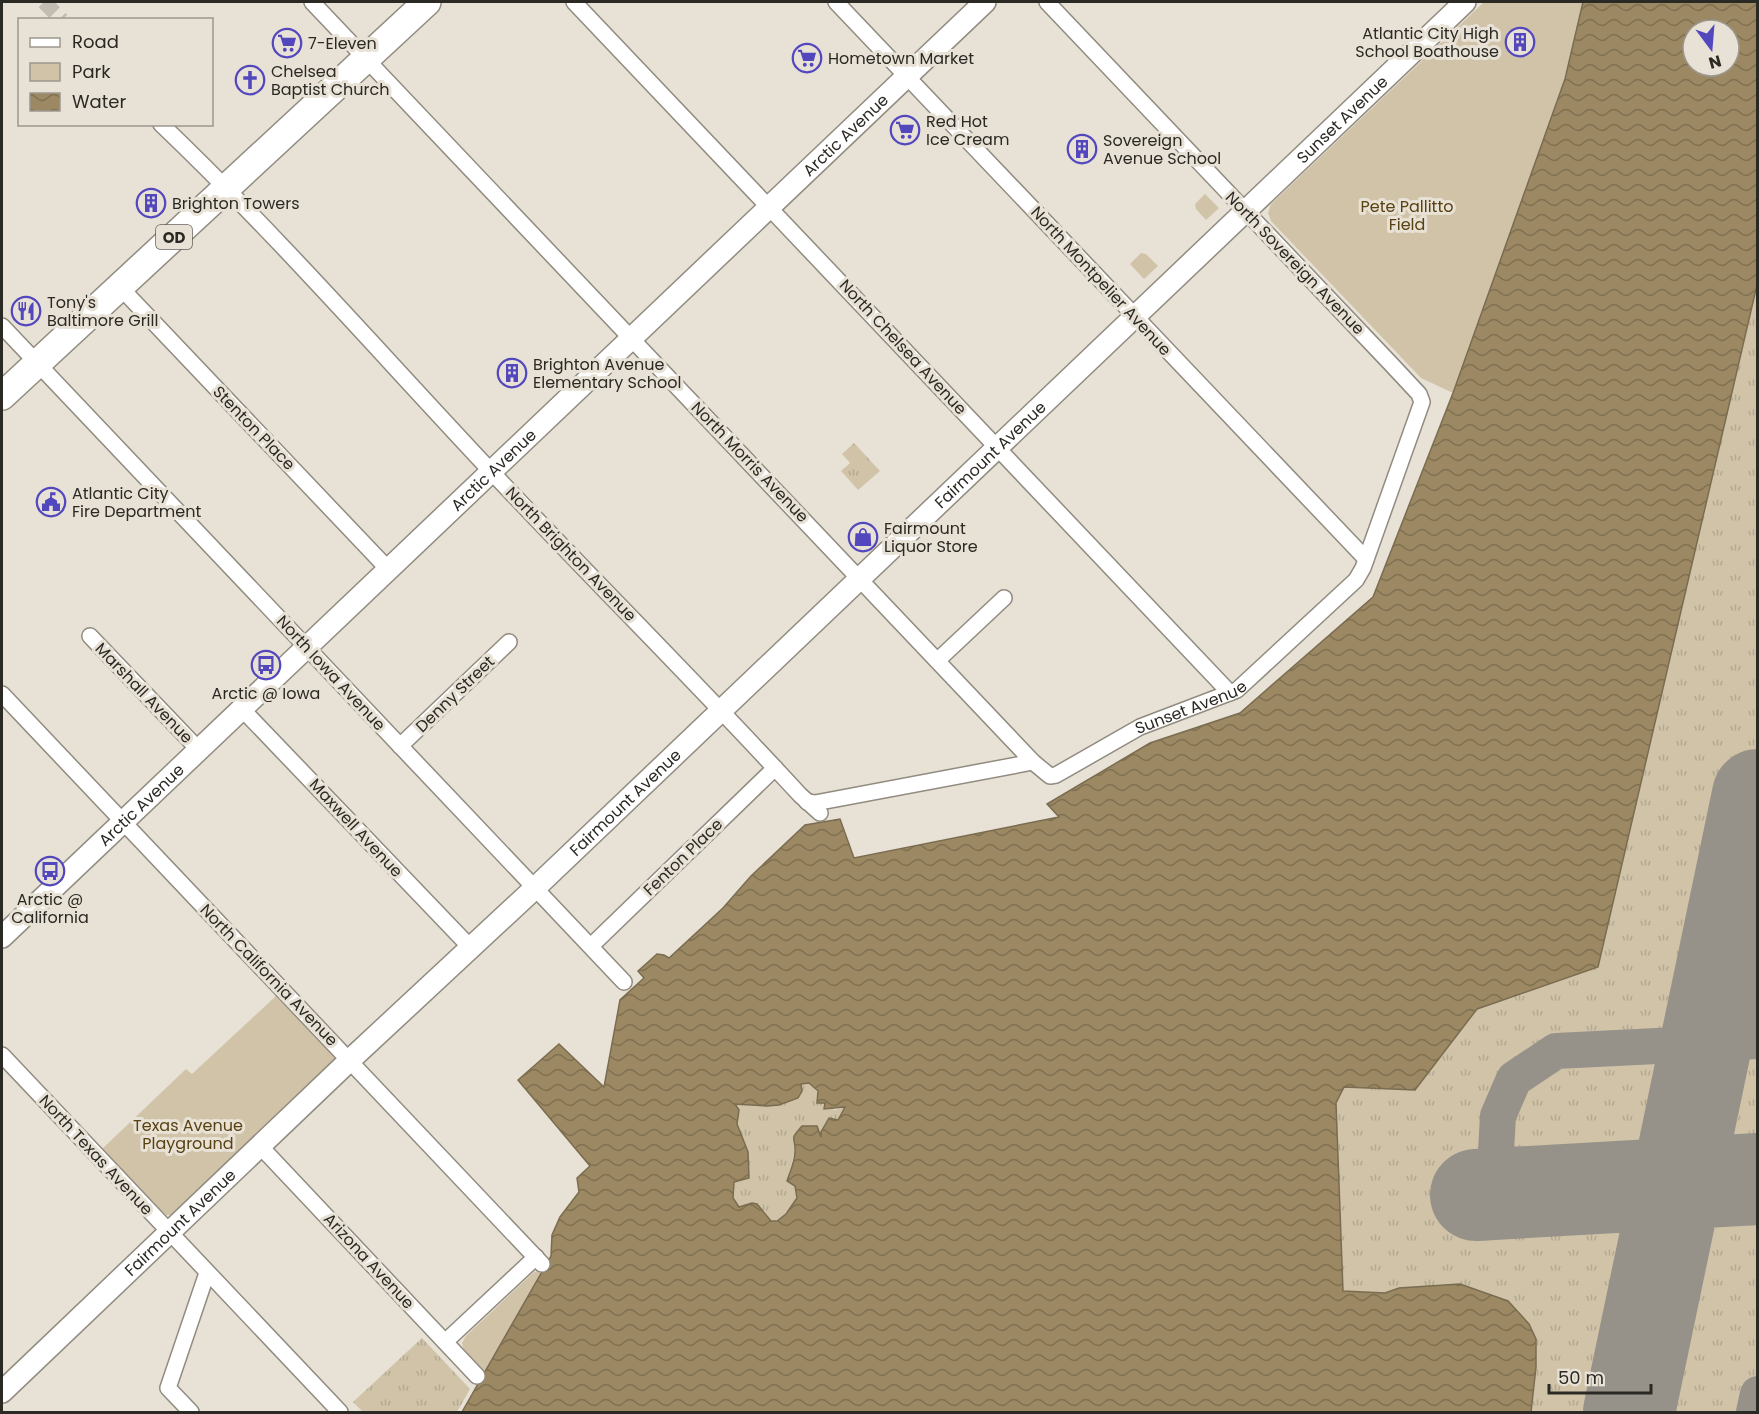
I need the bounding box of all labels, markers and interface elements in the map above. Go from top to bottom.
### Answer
legend [18,18,213,126]
north arrow [1681,18,1741,78]
place label: Atlantic City High School Boathouse [1355,22,1499,63]
building icon: Atlantic City High School Boathouse [1504,26,1536,58]
supermarket icon: 7-Eleven [271,27,303,59]
text: Road [72,29,119,54]
place label: 7-Eleven [308,32,377,55]
supermarket icon: Hometown Market [791,42,823,74]
place label: Hometown Market [828,47,974,70]
text: N [1706,49,1724,75]
text: Park [72,59,111,84]
place label: Chelsea Baptist Church [271,60,389,101]
church icon: Chelsea Baptist Church [234,64,266,96]
street label: Sunset Avenue [1291,70,1393,168]
street label: Arctic Avenue [797,88,893,181]
text: Water [72,89,126,114]
place label: Red Hot Ice Cream [926,110,1009,151]
supermarket icon: Red Hot Ice Cream [889,114,921,146]
place label: Sovereign Avenue School [1103,129,1221,170]
building icon: Sovereign Avenue School [1066,133,1098,165]
street label: North Sovereign Avenue [1220,186,1370,340]
building icon: Brighton Towers [135,187,167,219]
place label: Brighton Towers [172,192,300,215]
park label: Pete Pallitto Field [1361,195,1453,236]
street label: North Montpelier Avenue [1026,201,1177,361]
road number: OD [156,225,192,249]
street label: North Chelsea Avenue [834,274,972,420]
place label: Tony's Baltimore Grill [47,291,158,332]
restaurant icon: Tony's Baltimore Grill [10,295,42,327]
place label: Brighton Avenue Elementary School [533,353,681,394]
building icon: Brighton Avenue Elementary School [496,357,528,389]
street label: Stenton Place [208,381,300,475]
street label: North Morris Avenue [686,396,814,528]
street label: Fairmount Avenue [929,396,1051,513]
street label: Arctic Avenue [445,423,541,516]
place label: Atlantic City Fire Department [72,482,201,523]
street label: North Brighton Avenue [500,482,642,627]
public building icon: Atlantic City Fire Department [35,486,67,518]
place label: Fairmount Liquor Store [884,517,978,558]
shop icon: Fairmount Liquor Store [847,521,879,553]
street label: North Iowa Avenue [271,610,391,736]
street label: Marshall Avenue [90,637,198,749]
bus stop icon: Arctic @ Iowa [250,649,282,681]
street label: Denny Street [410,650,500,738]
street label: Sunset Avenue [1132,675,1252,739]
place label: Arctic @ Iowa [212,682,320,705]
street label: Fairmount Avenue [564,743,686,861]
street label: Arctic Avenue [93,758,189,851]
street label: Maxwell Avenue [304,774,408,883]
street label: Fenton Place [638,813,728,901]
bus stop icon: Arctic @ California [34,855,66,887]
place label: Arctic @ California [11,888,89,929]
street label: North California Avenue [195,899,343,1051]
street label: North Texas Avenue [34,1090,158,1221]
park label: Texas Avenue Playground [133,1114,243,1155]
street label: Fairmount Avenue [119,1163,241,1281]
street label: Arizona Avenue [318,1208,420,1314]
scale bar [1549,1357,1651,1395]
text: 50 m [1558,1365,1604,1390]

